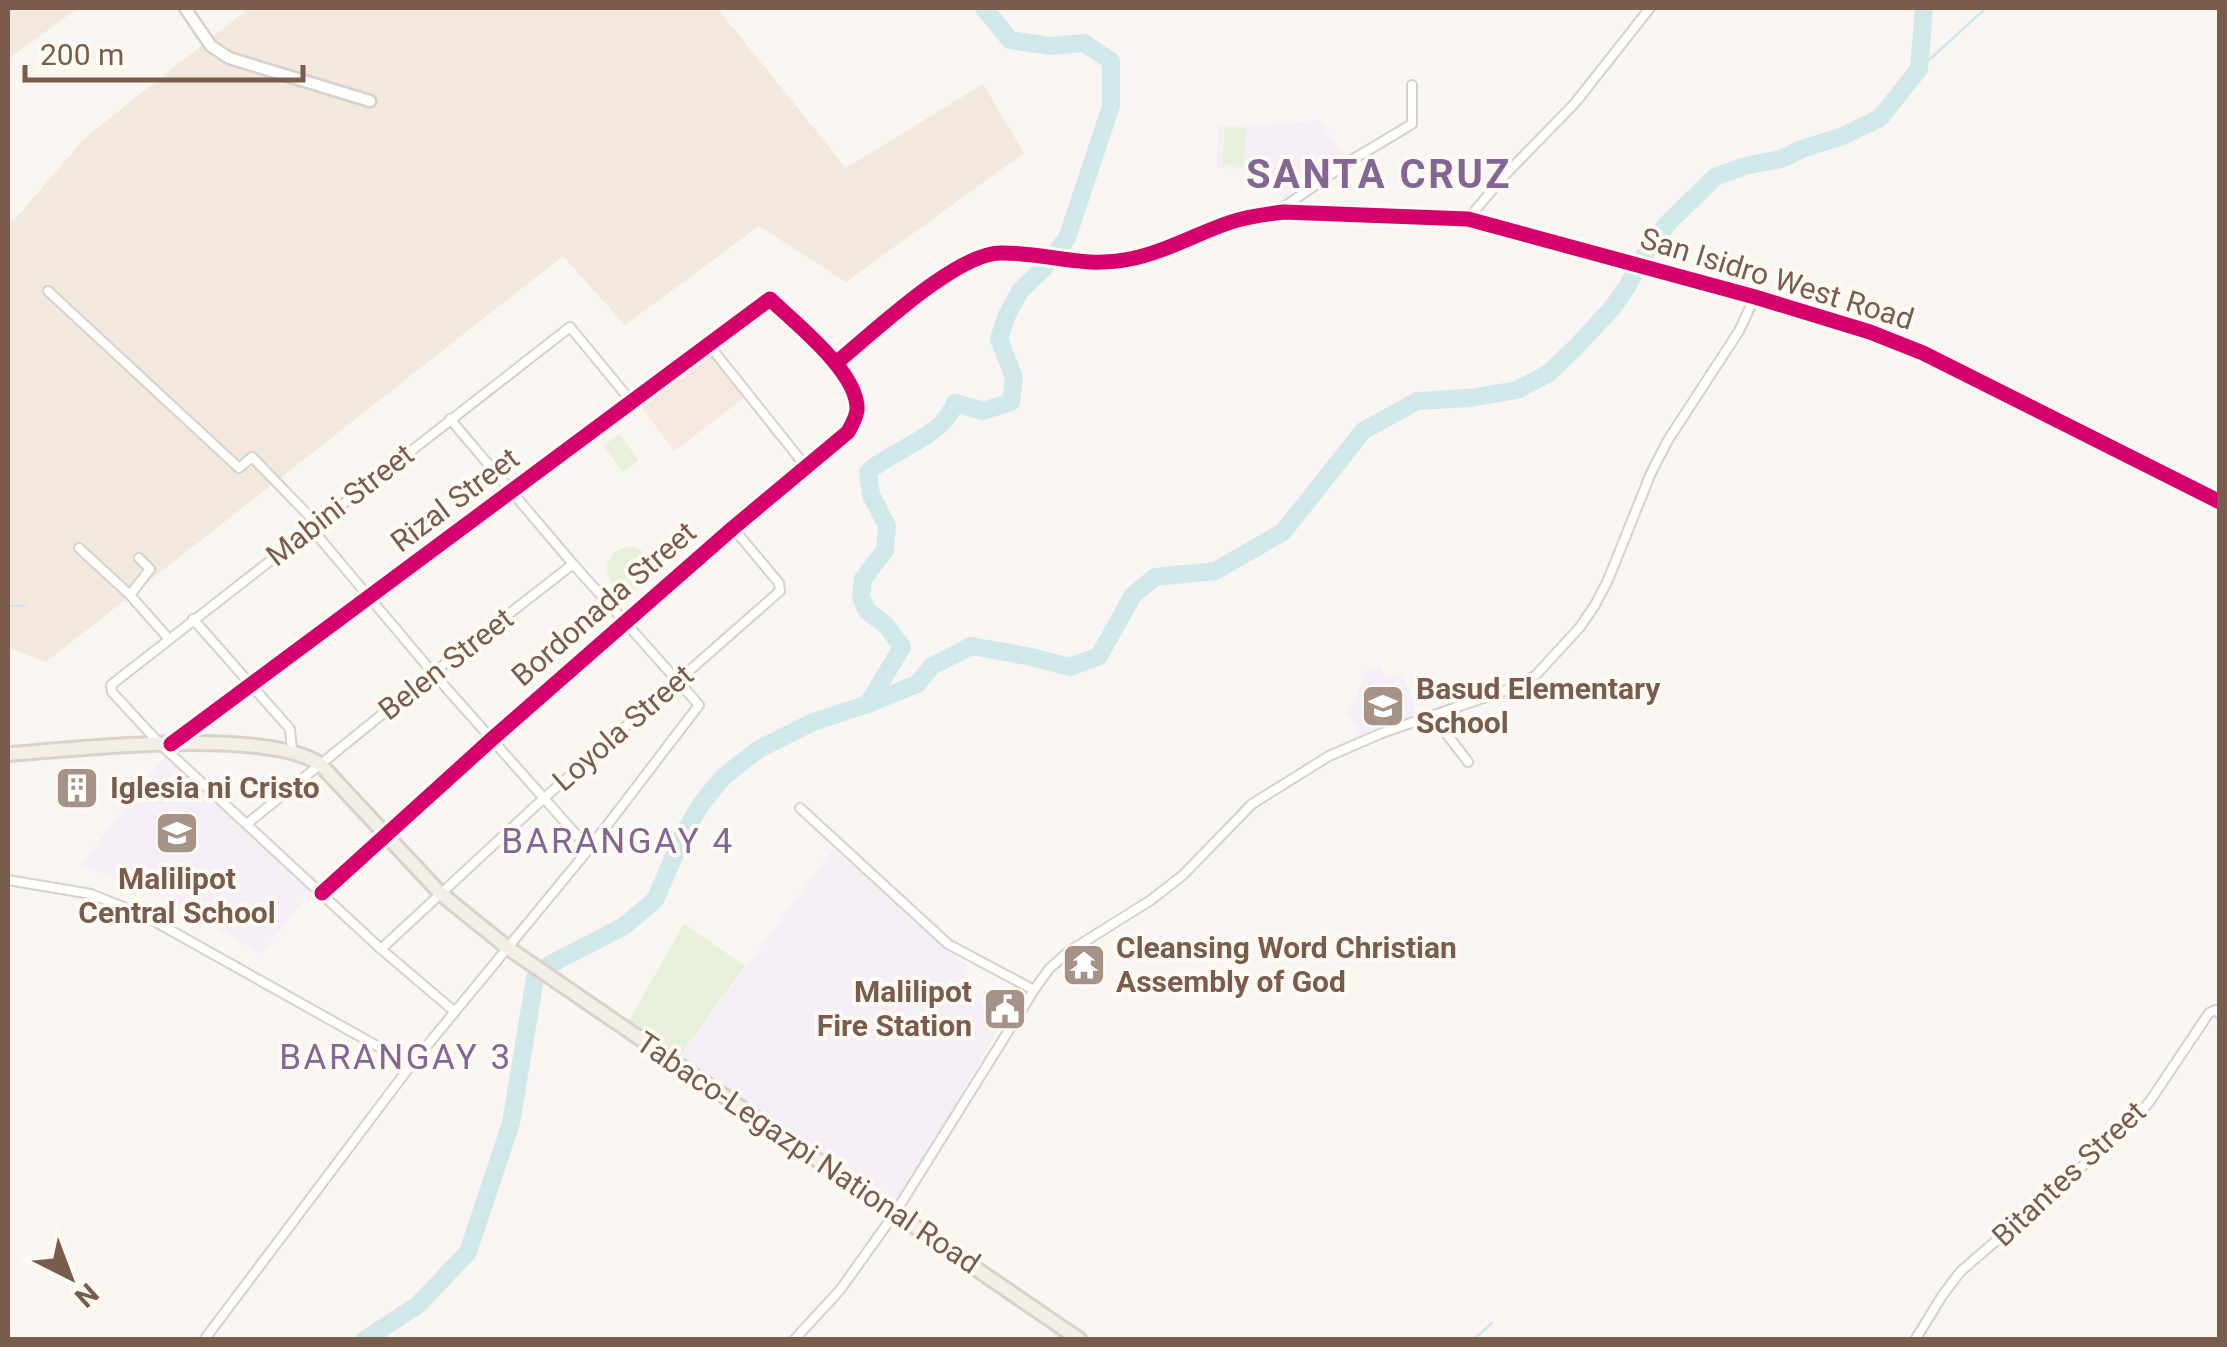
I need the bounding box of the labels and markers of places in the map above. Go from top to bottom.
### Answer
place label: Basud Elementary School [1416,671,1661,740]
school or university icon: Basud Elementary School [1360,683,1406,729]
building icon: Iglesia ni Cristo [54,765,100,811]
place label: Iglesia ni Cristo [110,770,320,805]
school or university icon: Malilipot Central School [154,810,200,856]
place label: Malilipot Central School [78,861,276,930]
place label: Cleansing Word Christian Assembly of God [1116,930,1457,999]
temple icon: Cleansing Word Christian Assembly of God [1061,942,1107,988]
place label: Malilipot Fire Station [817,974,972,1043]
public building icon: Malilipot Fire Station [982,986,1028,1032]

